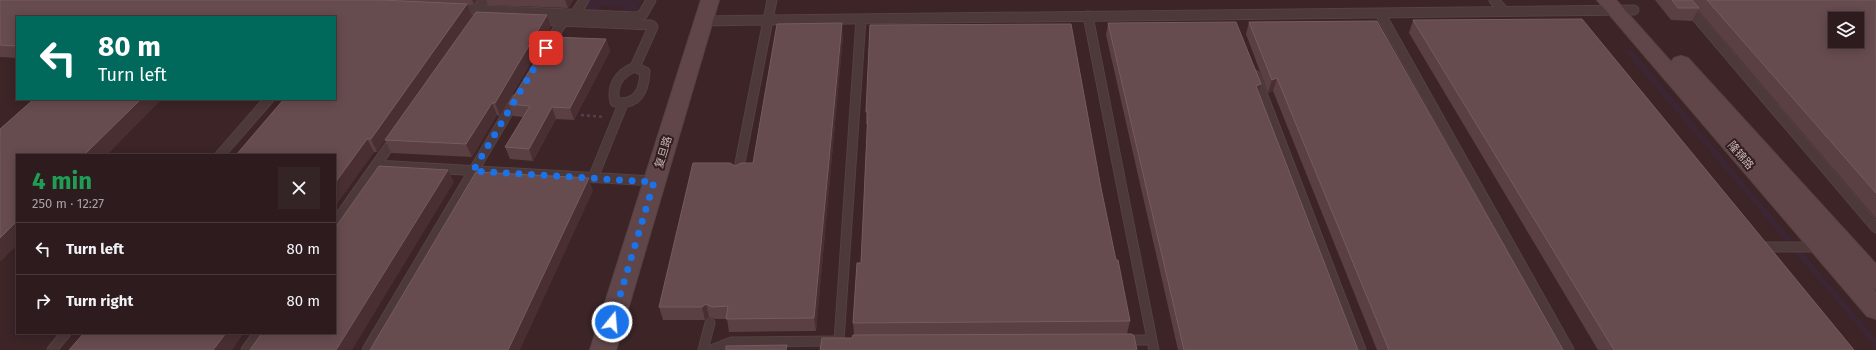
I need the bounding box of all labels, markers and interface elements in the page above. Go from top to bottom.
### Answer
map controls [1828,12,1864,48]
button: layers [1828,12,1864,48]
text: 80 m [98,30,161,63]
pin [529,31,563,65]
icon: left [32,32,84,84]
icon: arrive [535,37,557,59]
text: Turn left [98,64,167,86]
street label: 复旦路 [652,134,675,170]
street label: 隆锦路 [1725,139,1756,172]
text: 4 min [32,167,92,195]
button: close [278,167,320,209]
text: 250 m · 12:27 [32,196,104,211]
icon: left [32,238,54,260]
text: Turn left [66,240,124,258]
text: 80 m [287,240,320,258]
icon: right [32,290,54,312]
text: Turn right [66,292,133,310]
text: 80 m [287,292,320,310]
position arrow [591,301,633,343]

